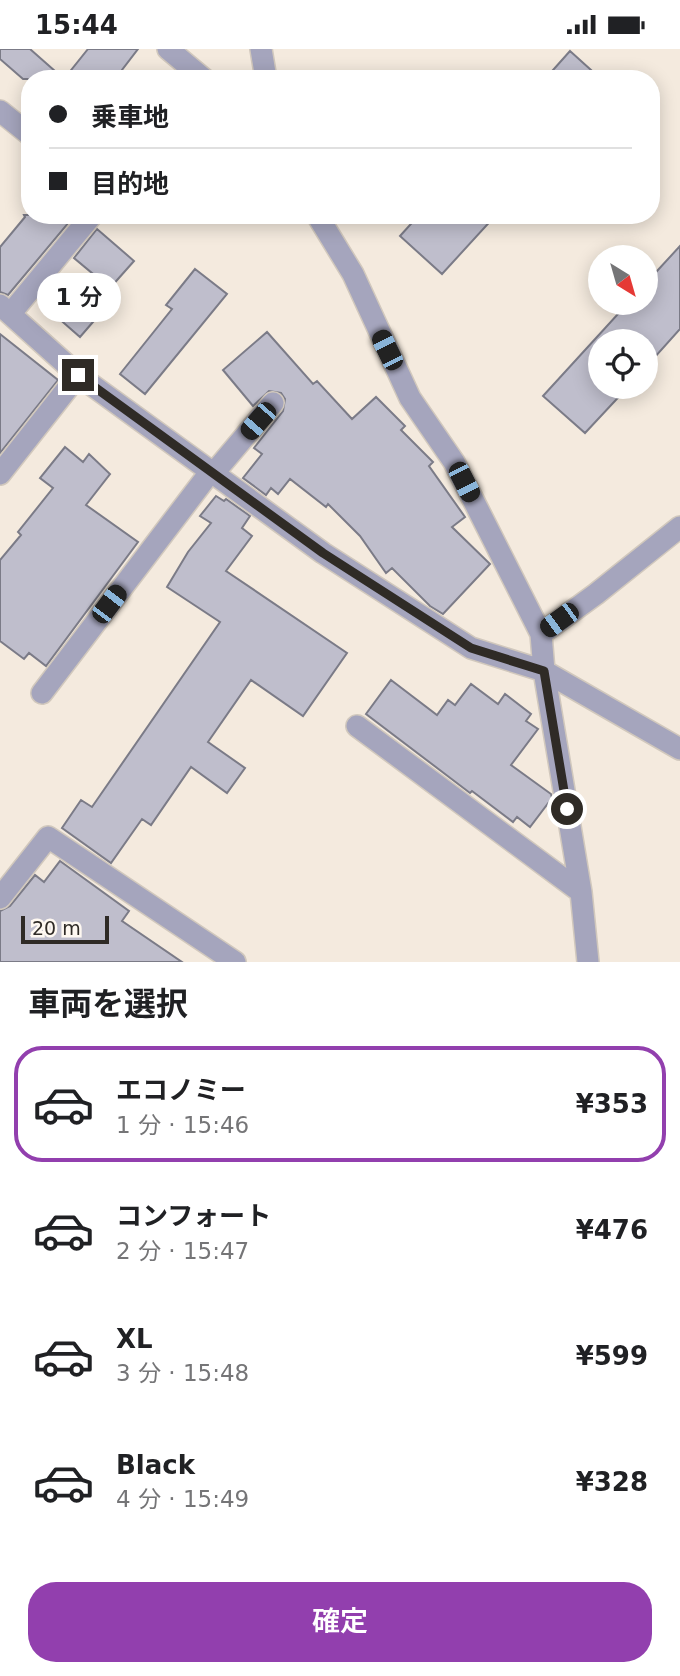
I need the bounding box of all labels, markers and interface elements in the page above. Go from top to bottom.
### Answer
text: 15:44 [35,10,118,40]
text: 乗車地 [91,102,169,132]
text: 目的地 [91,169,169,199]
north arrow [588,245,658,315]
map controls [588,245,658,399]
callout: 1 分 [36,273,120,323]
text: 1 分 [55,284,103,310]
car [369,327,406,373]
button: locate [588,329,658,399]
route end [62,359,94,391]
car [237,398,280,444]
car [446,459,483,505]
car [88,581,131,627]
car [536,599,583,641]
route start [551,793,583,825]
scale bar [21,913,108,945]
text: 20 m [32,917,81,939]
text: 車両を選択 [28,985,188,1023]
icon: car [32,1073,95,1136]
text: エコノミー [116,1075,246,1105]
text: ¥353 [576,1089,648,1119]
text: 1 分 · 15:46 [116,1112,249,1138]
icon: car [32,1199,95,1262]
text: コンフォート [116,1201,271,1231]
text: ¥476 [576,1215,648,1245]
text: 2 分 · 15:47 [116,1238,249,1264]
text: XL [116,1324,153,1354]
icon: car [32,1325,95,1388]
text: ¥599 [576,1341,648,1371]
text: 3 分 · 15:48 [116,1360,249,1386]
text: Black [116,1450,195,1480]
icon: car [32,1451,95,1514]
text: ¥328 [576,1467,648,1497]
text: 4 分 · 15:49 [116,1486,249,1512]
button: 確定 [28,1582,652,1662]

